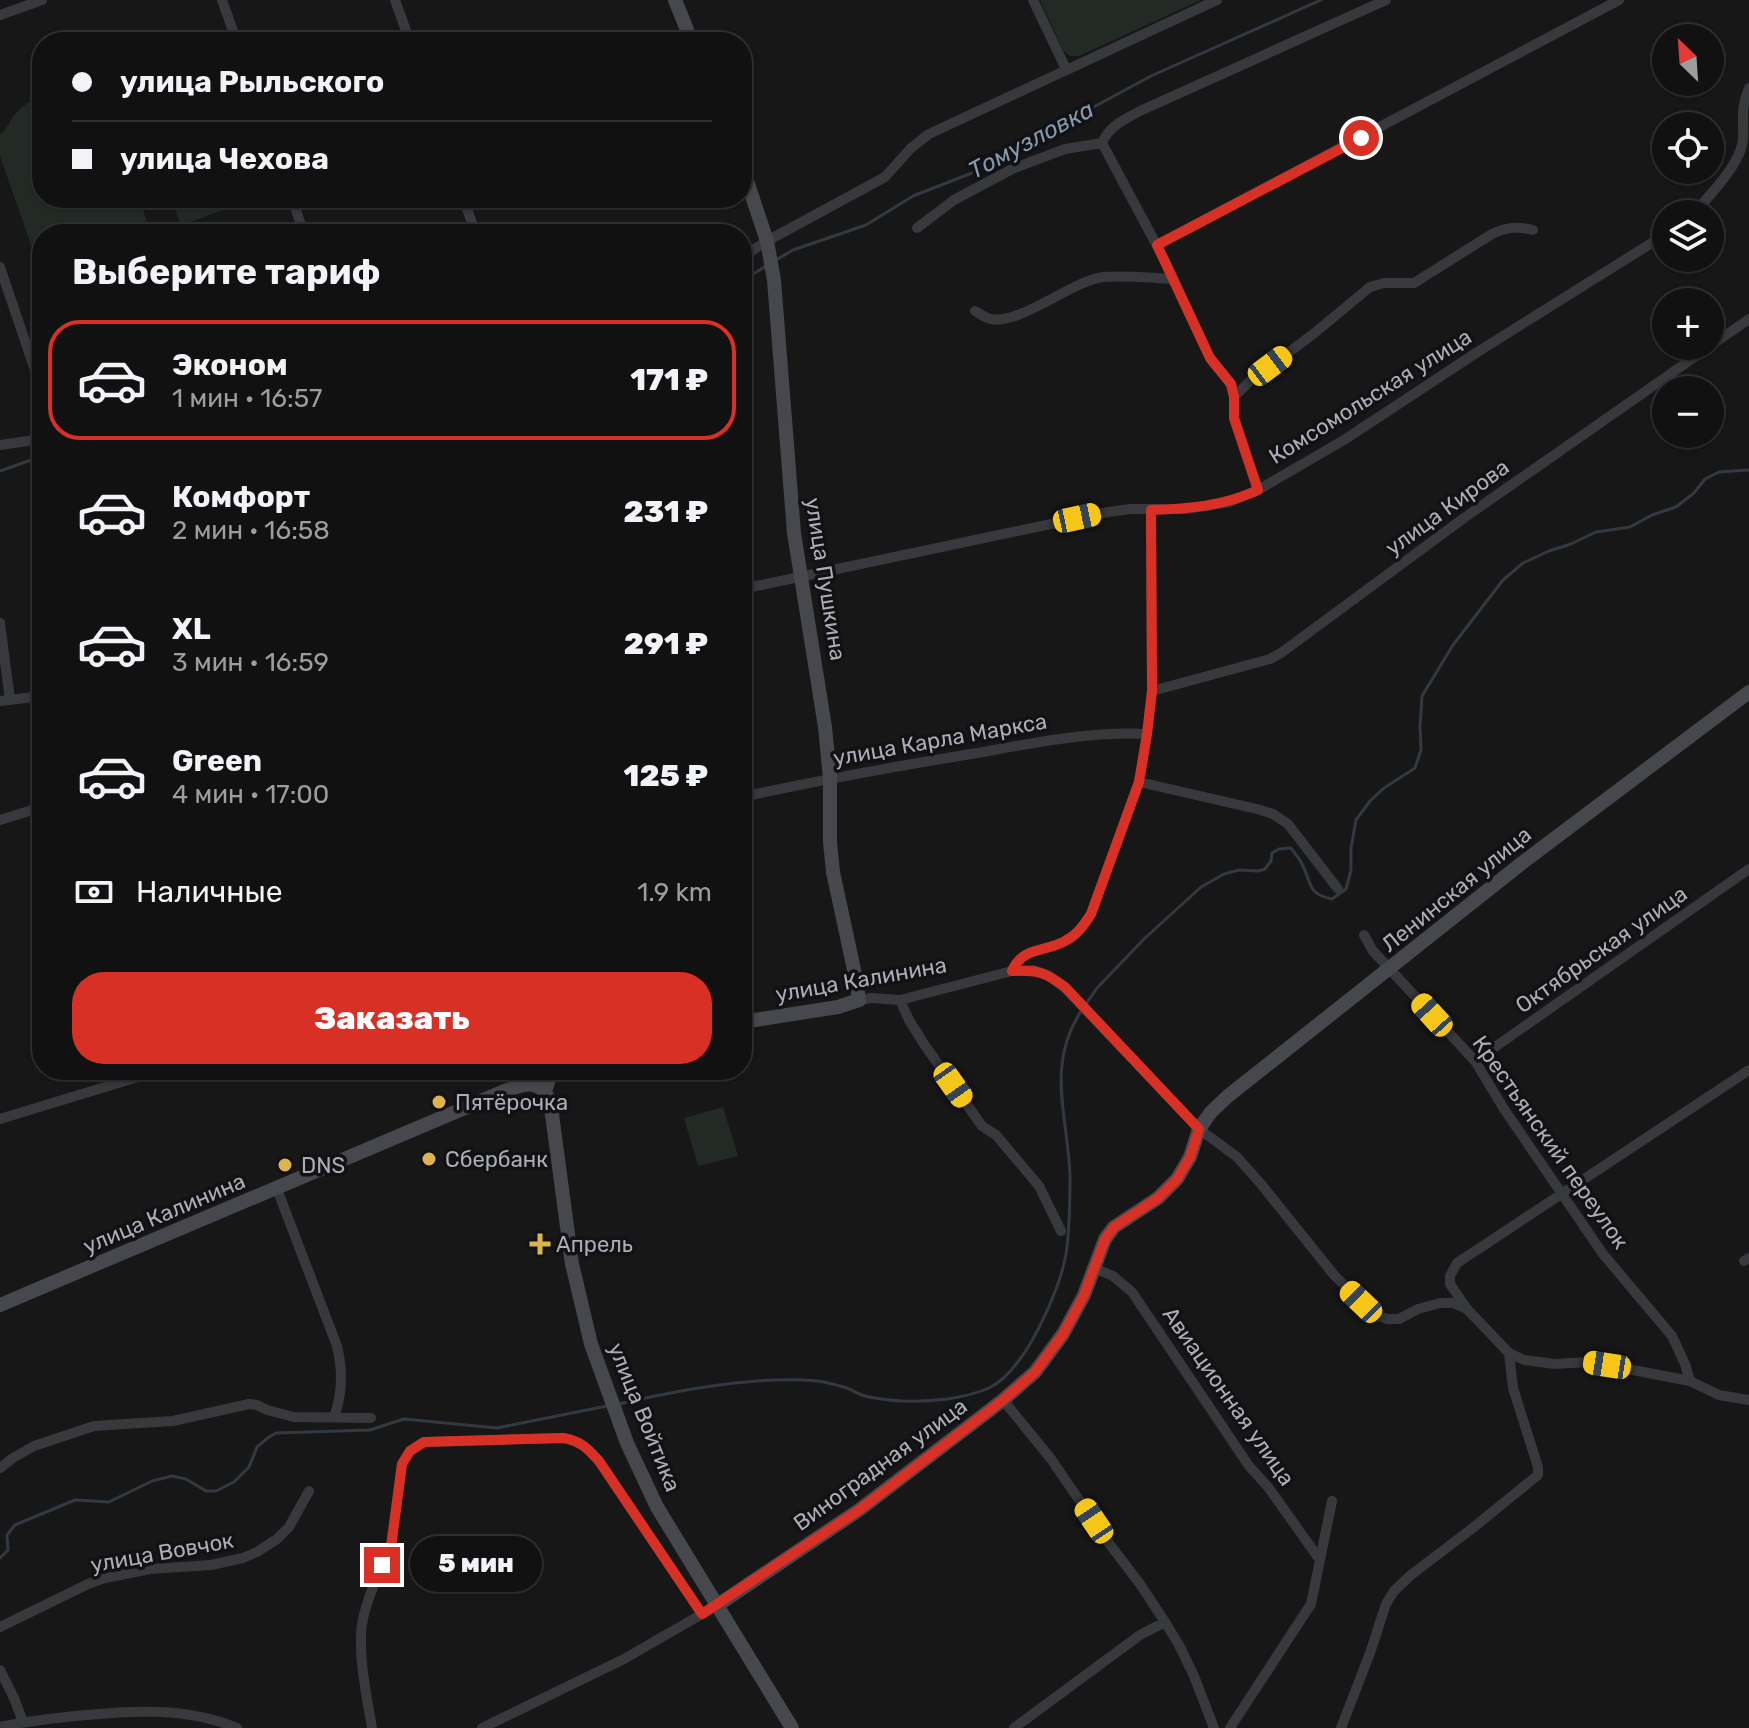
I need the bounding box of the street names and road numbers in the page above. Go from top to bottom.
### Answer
street label: Комсомольская улица [1264,323,1477,470]
street label: улица Кирова [1380,453,1514,561]
street label: улица Пушкина [799,496,852,662]
street label: улица Карла Маркса [831,707,1049,772]
street label: Ленинская улица [1376,821,1537,958]
street label: Октябрьская улица [1510,880,1692,1019]
street label: улица Калинина [773,951,949,1008]
street label: Крестьянский переулок [1467,1030,1635,1254]
street label: улица Калинина [79,1167,249,1260]
street label: Авиационная улица [1157,1302,1300,1491]
street label: улица Войтика [602,1339,687,1495]
street label: Виноградная улица [788,1392,972,1537]
street label: улица Вовчок [88,1527,236,1578]

